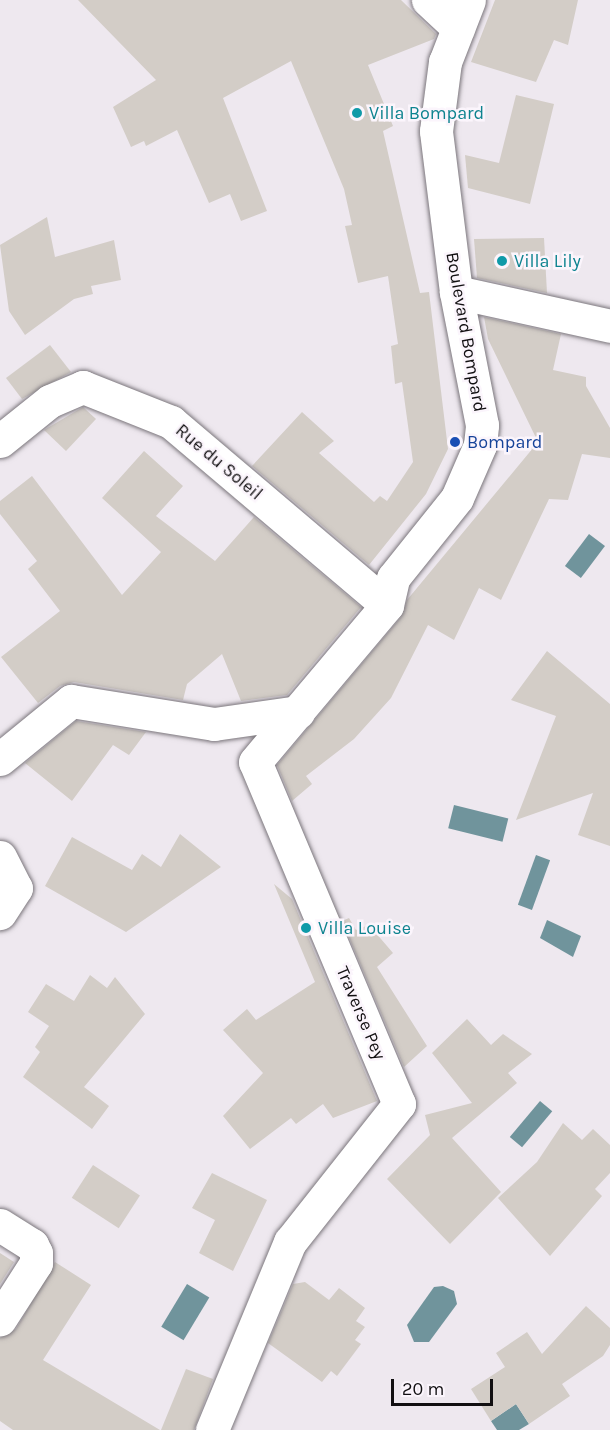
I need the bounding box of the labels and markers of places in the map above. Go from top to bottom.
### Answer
place label: Villa Bompard [369,102,484,124]
marker: Villa Bompard [350,106,364,120]
place label: Villa Lily [514,250,581,272]
marker: Villa Lily [495,254,509,268]
place label: Bompard [467,431,542,453]
marker: Bompard [448,435,462,449]
place label: Villa Louise [318,917,411,939]
marker: Villa Louise [299,921,313,935]

